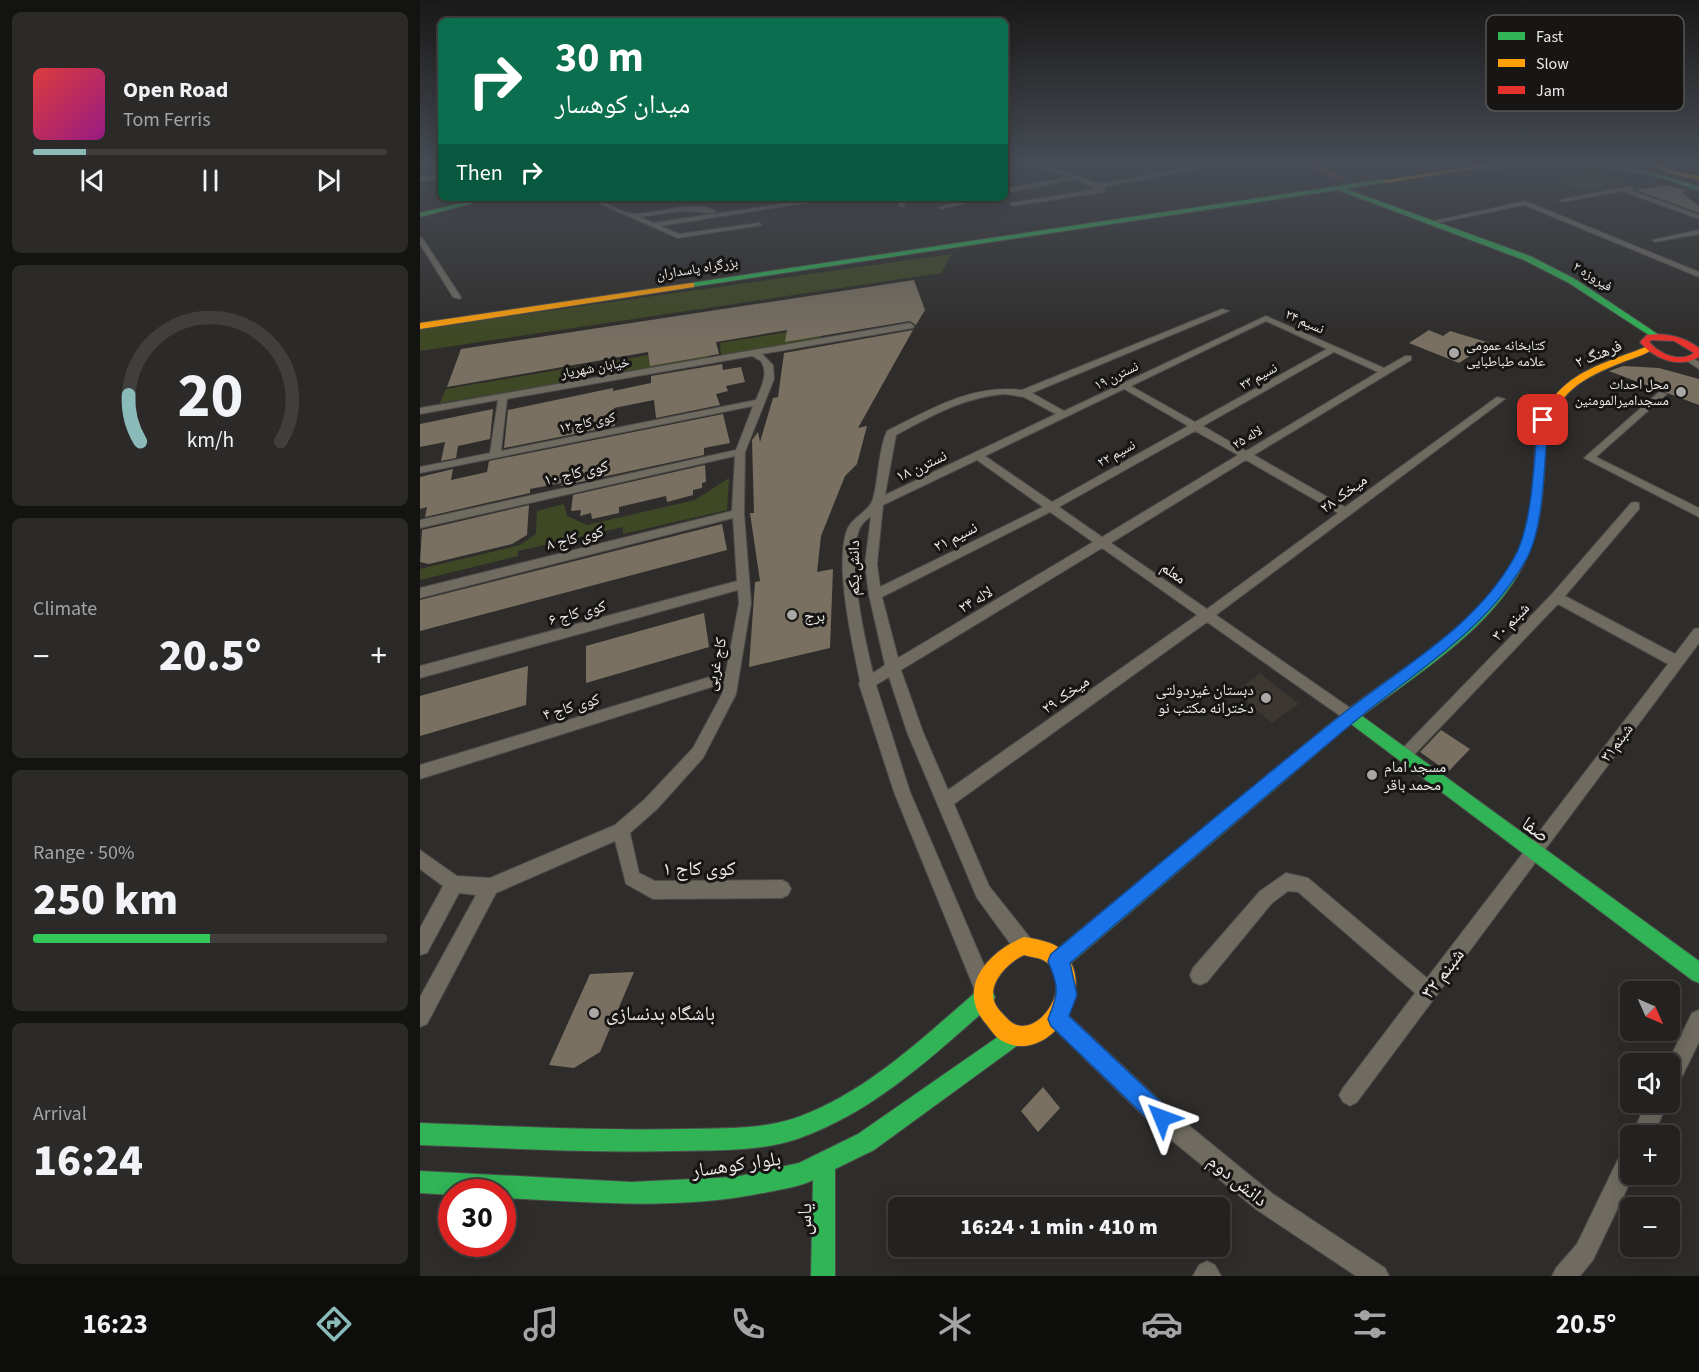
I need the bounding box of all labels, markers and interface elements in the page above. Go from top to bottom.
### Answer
legend [1486,15,1684,111]
text: Fast [1536,26,1564,48]
text: 30 m [555,28,644,88]
icon: right [456,42,534,120]
text: Slow [1536,53,1569,75]
text: Open Road [123,74,228,106]
text: Jam [1536,80,1565,102]
text: میدان کوهسار [555,85,690,124]
text: Tom Ferris [123,106,211,134]
icon: right [515,156,548,189]
text: Then [456,157,503,189]
icon: previous [76,164,109,197]
icon: pause [194,164,227,197]
icon: next [312,164,345,197]
street label: بزرگراه پاسداران [655,253,740,285]
street label: فیروزه ٢ [1569,257,1616,297]
street label: نسیم ۲۴ [1282,304,1327,339]
street label: فرهنگ ۲ [1572,335,1625,373]
place label: کتابخانه عمومی علامه طباطبایی [1466,336,1546,372]
marker: کتابخانه عمومی علامه طباطبایی [1447,346,1461,360]
text: 20 [177,352,243,441]
street label: خیابان شهریار [558,352,631,384]
street label: نسترن ۱۹ [1091,356,1142,395]
street label: نسیم ۲۳ [1236,358,1281,396]
place label: محل احداث مسجدامیرالمومنین [1575,375,1669,411]
marker: محل احداث مسجدامیرالمومنین [1674,385,1688,399]
pin [1517,394,1568,445]
icon: arrive [1526,403,1559,436]
street label: کوی کاج ۱۲ [557,407,618,439]
street label: لاله ۲۵ [1229,421,1266,455]
text: km/h [186,426,234,457]
street label: نسیم ۲۲ [1094,435,1139,473]
street label: نسترن ۱۸ [892,444,951,487]
street label: کوی کاج ۱۰ [542,455,611,491]
street label: میخک ۲۸ [1315,469,1372,518]
street label: نسیم ۲۱ [930,516,981,557]
street label: کوی کاج ۸ [544,520,607,556]
street label: دانش یکم [843,540,865,596]
street label: معلم [1156,556,1191,589]
street label: لاله ۲۴ [954,581,997,619]
text: Climate [33,595,97,623]
street label: کوی کاج ۶ [546,595,609,631]
street label: شبنم ۳۰ [1487,598,1535,646]
place label: برج [804,605,825,627]
marker: برج [785,608,799,622]
text: 20.5° [159,624,261,688]
text: − [33,633,49,680]
text: + [371,633,387,680]
street label: کاج غربی [700,635,732,693]
street label: میخک ۲۹ [1037,670,1094,719]
place label: دبستان غیردولتی دخترانه مکتب نو [1155,679,1254,719]
street label: کوی کاج ۴ [540,688,603,726]
marker: دبستان غیردولتی دخترانه مکتب نو [1259,691,1273,705]
street label: شبنم۳۱ [1595,719,1638,766]
place label: مسجد امام محمد باقر [1383,756,1446,796]
marker: مسجد امام محمد باقر [1365,768,1379,782]
street label: صفا [1516,810,1555,850]
text: Range · 50% [33,839,134,867]
street label: کوی کاج ۱ [662,855,736,883]
text: 250 km [33,868,178,932]
street label: شبنم ۳۲ [1414,942,1471,1005]
north arrow [1620,981,1680,1041]
map controls [1620,981,1680,1257]
place label: باشگاه بدنسازی [606,1000,715,1028]
marker: باشگاه بدنسازی [587,1006,601,1020]
button: sound [1620,1053,1680,1113]
position arrow [1130,1086,1194,1150]
text: Arrival [33,1100,87,1128]
button: + [1620,1125,1680,1185]
text: 16:24 [33,1129,143,1193]
street label: بلوار کوهسار [689,1145,783,1185]
street label: دانش دوم [1201,1148,1274,1214]
speed limit sign: 30 [438,1179,516,1257]
button: − [1620,1197,1680,1257]
street label: یاس [791,1203,819,1235]
text: 16:24 · 1 min · 410 m [960,1211,1158,1243]
icon: directions [313,1303,355,1345]
icon: music [520,1303,562,1345]
icon: phone [727,1303,769,1345]
icon: climate [934,1303,976,1345]
icon: car [1141,1303,1183,1345]
icon: filters [1349,1303,1391,1345]
text: 16:23 [83,1305,148,1344]
text: 20.5° [1556,1305,1616,1344]

